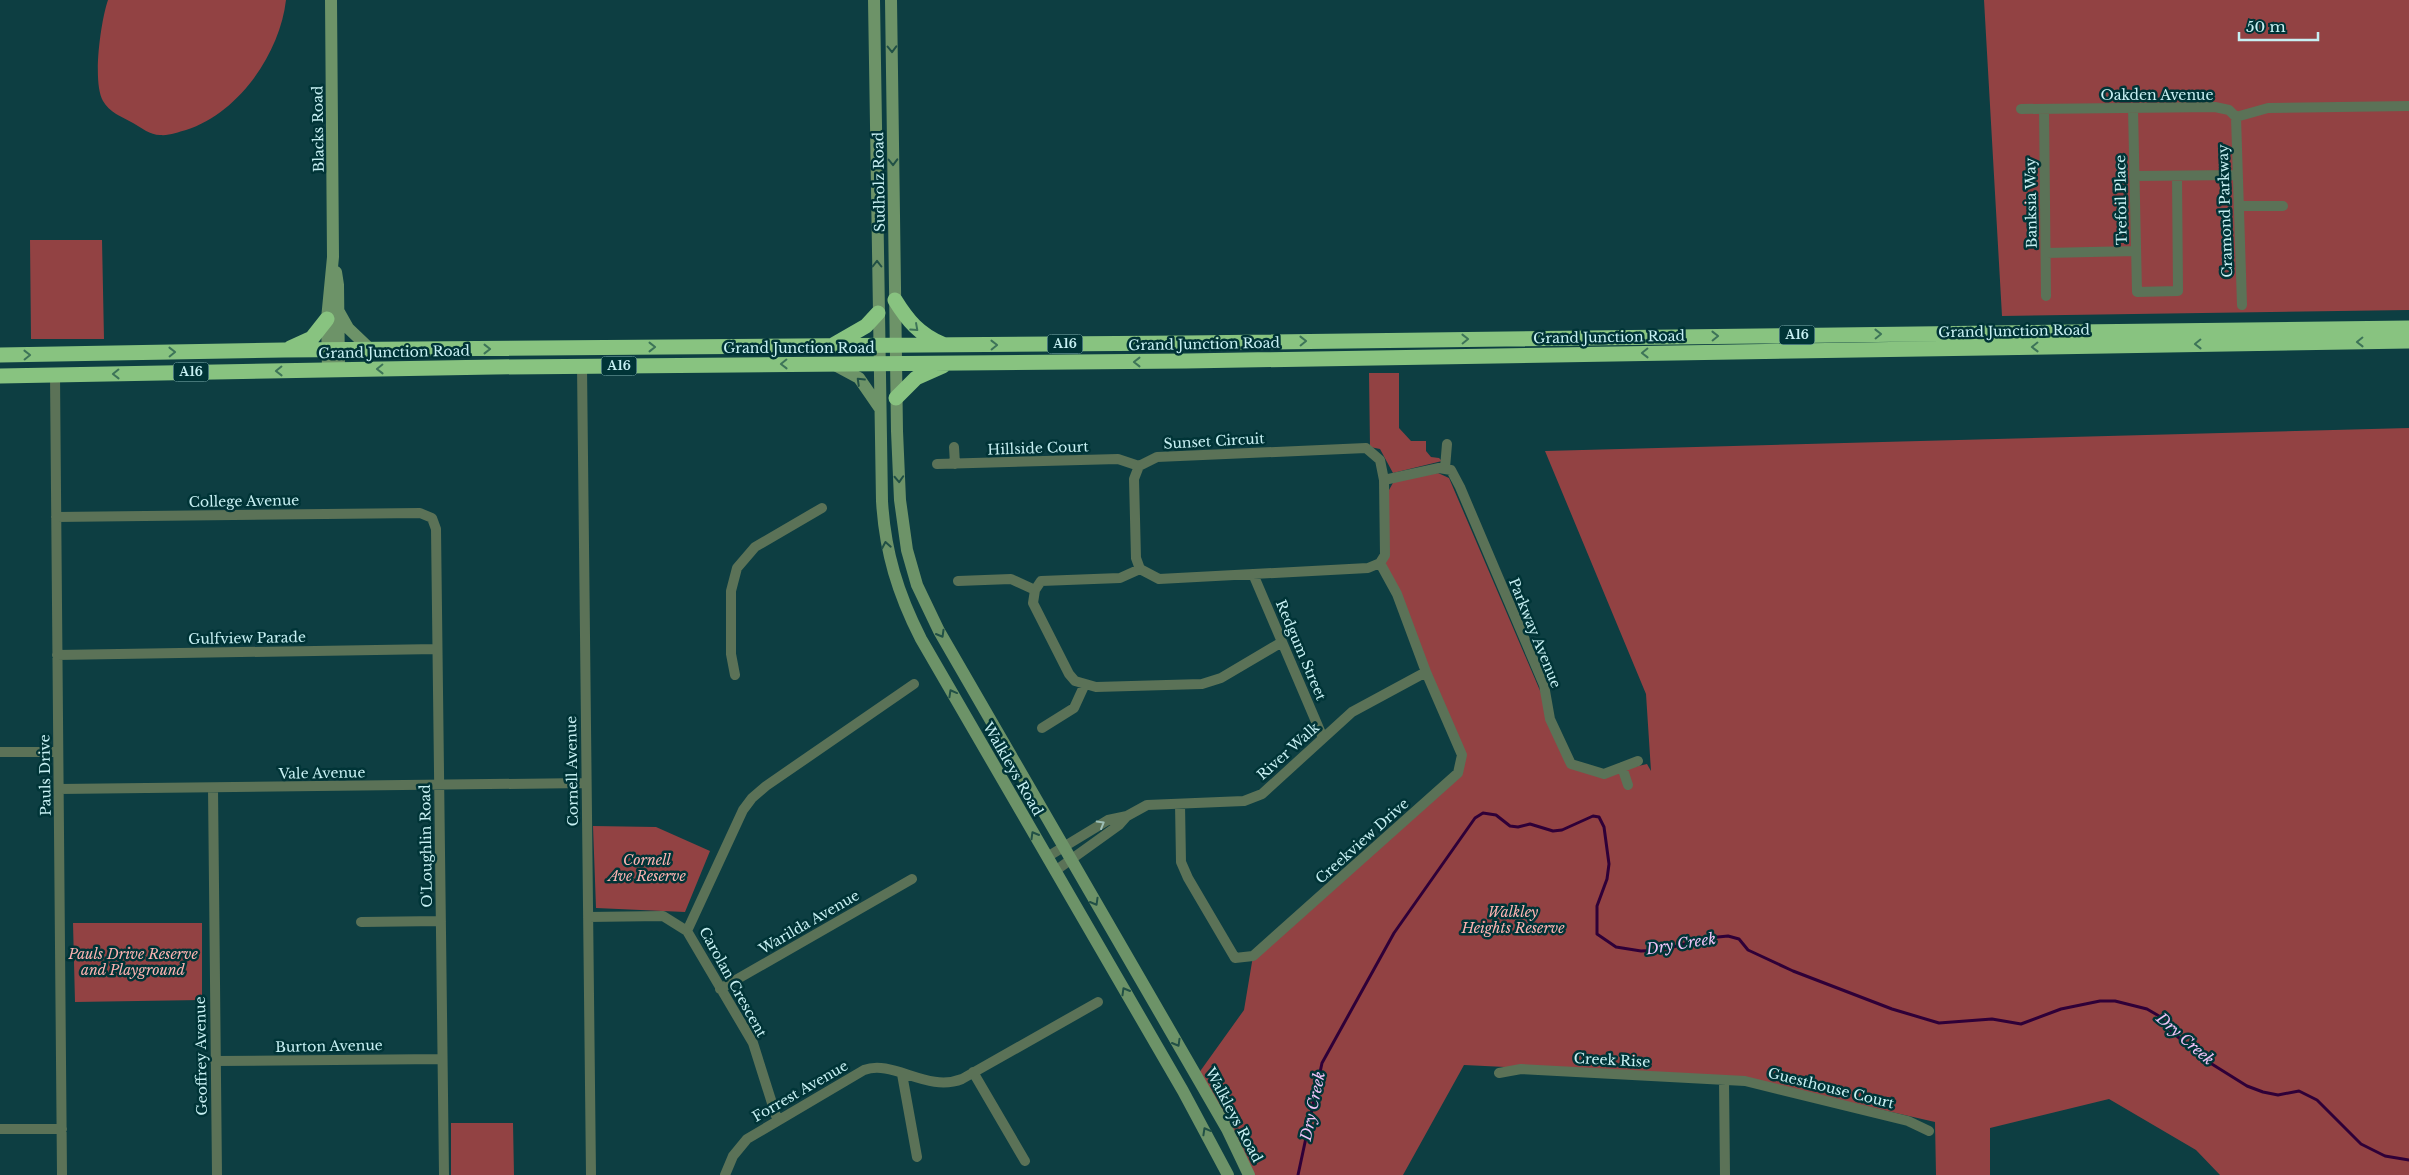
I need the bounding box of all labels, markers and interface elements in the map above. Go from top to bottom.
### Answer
scale bar [2239,10,2318,42]
text: 50 m [2246,17,2286,36]
one-way arrow [887,45,897,53]
street label: Blacks Road [308,85,328,173]
street label: Oakden Avenue [2101,86,2213,104]
street label: Sudholz Road [869,131,889,232]
street label: Cramond Parkway [2214,144,2236,278]
street label: Trefoil Place [2111,155,2131,245]
street label: Banksia Way [2021,157,2041,248]
one-way arrow [888,159,899,167]
one-way arrow [872,260,882,268]
street label: Grand Junction Road [1938,321,2091,341]
one-way arrow [910,322,919,331]
road number: A16 [1780,326,1814,344]
street label: Grand Junction Road [1533,327,1686,347]
one-way arrow [1874,329,1882,339]
one-way arrow [1712,331,1720,341]
road number: A16 [1048,334,1082,354]
street label: Grand Junction Road [1128,334,1281,354]
one-way arrow [1462,334,1470,344]
one-way arrow [1299,336,1307,347]
one-way arrow [2356,337,2364,347]
street label: Grand Junction Road [723,339,875,357]
one-way arrow [2194,339,2202,349]
one-way arrow [991,340,999,350]
street label: Grand Junction Road [318,342,471,362]
one-way arrow [649,342,657,352]
one-way arrow [2031,342,2039,352]
one-way arrow [484,344,492,354]
one-way arrow [169,347,177,357]
one-way arrow [1641,348,1649,358]
one-way arrow [23,349,31,360]
road number: A16 [602,356,636,376]
one-way arrow [1133,357,1140,367]
one-way arrow [780,359,788,369]
road number: A16 [174,362,208,382]
one-way arrow [376,364,384,374]
one-way arrow [275,365,283,376]
one-way arrow [112,368,120,379]
one-way arrow [857,378,866,387]
street label: Sunset Circuit [1163,429,1266,453]
street label: Hillside Court [987,437,1090,459]
one-way arrow [893,475,904,483]
street label: College Avenue [189,491,299,511]
one-way arrow [882,541,892,549]
street label: Parkway Avenue [1505,575,1565,691]
street label: Redgum Street [1272,597,1331,704]
street label: Gulfview Parade [188,628,306,648]
one-way arrow [934,629,944,638]
one-way arrow [948,689,958,698]
street label: Cornell Avenue [562,716,582,826]
street label: Walkleys Road [978,718,1047,819]
street label: River Walk [1253,718,1323,784]
street label: Pauls Drive [35,734,55,816]
street label: Vale Avenue [277,763,366,783]
street label: O'Loughlin Road [416,784,436,908]
street label: Creekview Drive [1312,794,1412,888]
one-way arrow [1095,821,1104,831]
one-way arrow [1031,831,1041,840]
park label: Cornell Ave Reserve [606,851,686,885]
street label: Warilda Avenue [755,886,862,958]
one-way arrow [1089,897,1099,906]
park label: Walkley Heights Reserve [1460,903,1565,937]
street label: Carolan Crescent [695,924,771,1041]
water label: Dry Creek [1644,929,1717,959]
park label: Pauls Drive Reserve and Playground [67,945,198,979]
one-way arrow [1121,987,1131,996]
street label: Geoffrey Avenue [191,996,211,1116]
water label: Dry Creek [2152,1008,2218,1069]
street label: Burton Avenue [275,1036,383,1056]
one-way arrow [1171,1037,1181,1046]
street label: Creek Rise [1573,1049,1651,1071]
street label: Forrest Avenue [749,1056,851,1126]
street label: Walkleys Road [1201,1064,1267,1166]
street label: Guesthouse Court [1766,1064,1897,1113]
water label: Dry Creek [1296,1070,1329,1143]
one-way arrow [1202,1128,1212,1137]

